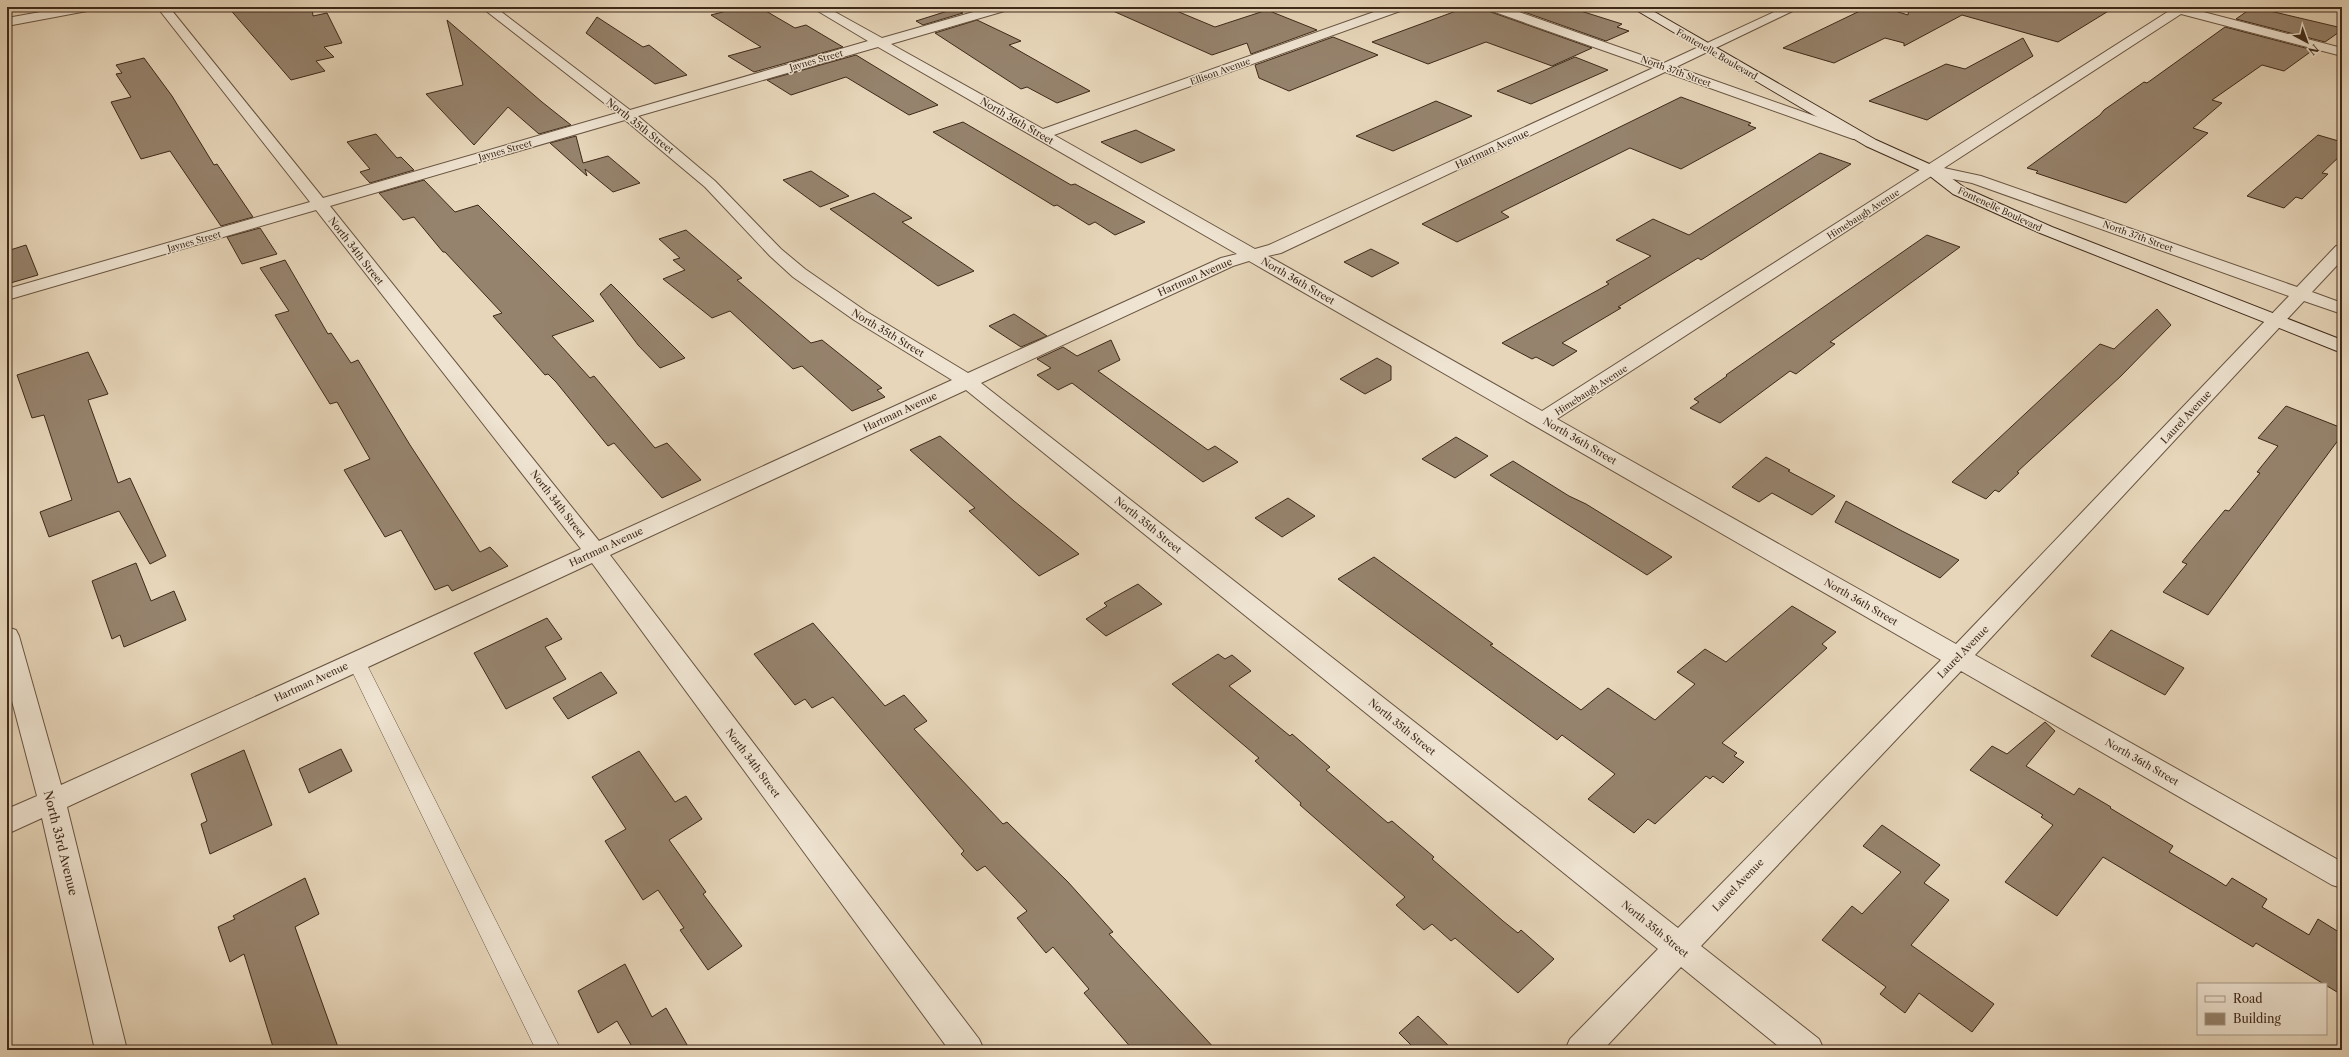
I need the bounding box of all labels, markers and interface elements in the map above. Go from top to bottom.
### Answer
north arrow [2287,22,2327,62]
street label: Fontenelle Boulevard [1675,26,1760,82]
text: N [2305,41,2322,58]
street label: Jaynes Street [786,47,845,73]
street label: North 37th Street [1639,53,1713,89]
street label: Ellison Avenue [1188,55,1252,87]
street label: North 35th Street [603,95,677,157]
street label: North 36th Street [978,95,1057,148]
street label: Hartman Avenue [1453,126,1531,172]
street label: Jaynes Street [475,137,534,163]
street label: Fontenelle Boulevard [1956,185,2044,234]
street label: Himebaugh Avenue [1825,187,1901,241]
street label: North 34th Street [325,214,387,288]
street label: North 37th Street [2101,218,2175,254]
street label: Jaynes Street [164,228,223,254]
street label: Hartman Avenue [1156,255,1235,299]
street label: North 36th Street [1259,255,1338,308]
street label: North 35th Street [849,306,927,360]
street label: Himebaugh Avenue [1553,363,1629,417]
street label: Laurel Avenue [2158,387,2214,446]
street label: Hartman Avenue [861,389,939,435]
street label: North 36th Street [1541,415,1620,468]
street label: North 34th Street [527,467,589,541]
street label: North 35th Street [1112,494,1185,556]
street label: Hartman Avenue [567,524,645,570]
street label: North 36th Street [1822,576,1901,629]
street label: Laurel Avenue [1935,623,1992,681]
street label: Hartman Avenue [272,659,350,705]
street label: North 35th Street [1366,696,1439,758]
street label: North 34th Street [723,726,783,800]
street label: North 36th Street [2103,736,2182,789]
street label: North 33rd Avenue [41,789,81,897]
street label: Laurel Avenue [1710,856,1767,914]
street label: North 35th Street [1619,898,1692,960]
legend [2197,983,2327,1035]
text: Road [2233,991,2263,1006]
text: Building [2233,1011,2281,1026]

